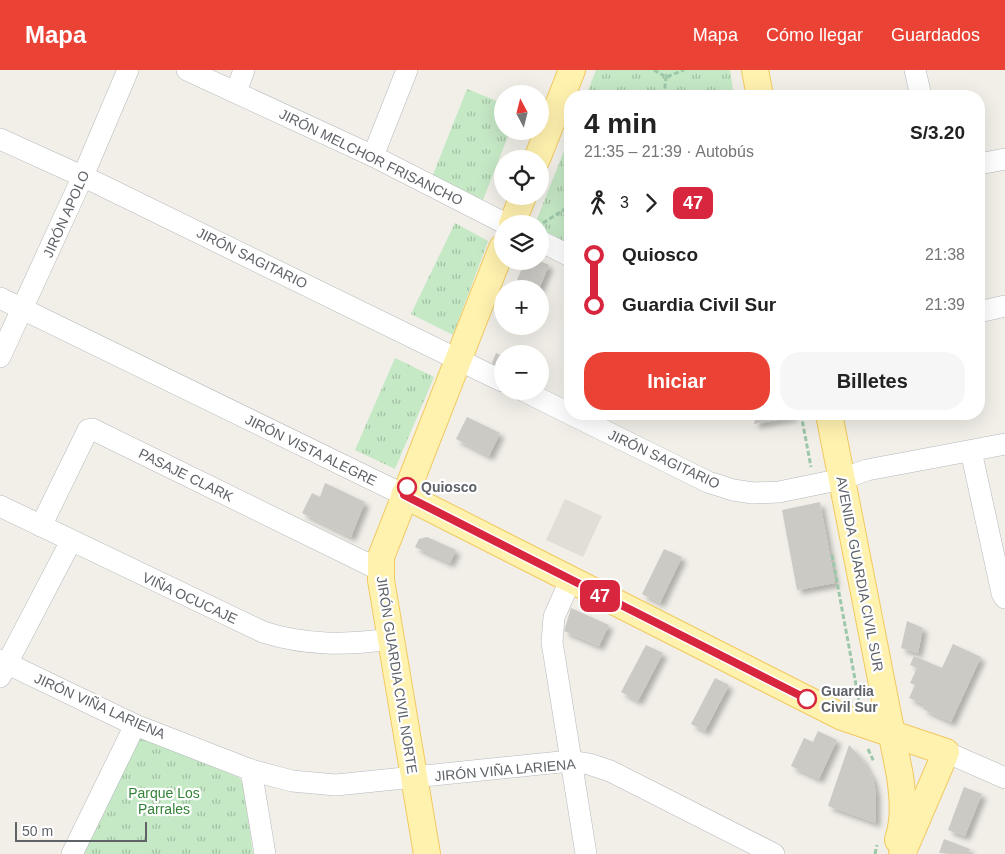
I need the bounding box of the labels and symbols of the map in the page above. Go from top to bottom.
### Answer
north arrow [494,85,549,140]
street label: JIRÓN MELCHOR FRISANCHO [277,105,465,209]
street label: JIRÓN APOLO [40,168,92,260]
street label: JIRÓN SAGITARIO [194,224,310,292]
street label: JIRÓN VISTA ALEGRE [243,411,379,489]
street label: JIRÓN SAGITARIO [606,426,722,492]
street label: PASAJE CLARK [136,445,236,505]
street label: AVENIDA GUARDIA CIVIL SUR [833,475,887,673]
marker: Quiosco [397,477,417,497]
place label: Quiosco [421,479,477,495]
street label: VIÑA OCUCAJE [140,569,240,627]
street label: JIRÓN GUARDIA CIVIL NORTE [373,575,421,775]
line badge: 47 [578,580,622,612]
street label: JIRÓN VIÑA LARIENA [32,670,169,742]
place label: Guardia Civil Sur [821,683,878,715]
marker: Guardia Civil Sur [797,689,817,709]
street label: JIRÓN VIÑA LARIENA [434,756,577,784]
park label: Parque Los Parrales [128,785,200,817]
scale bar [15,819,148,842]

